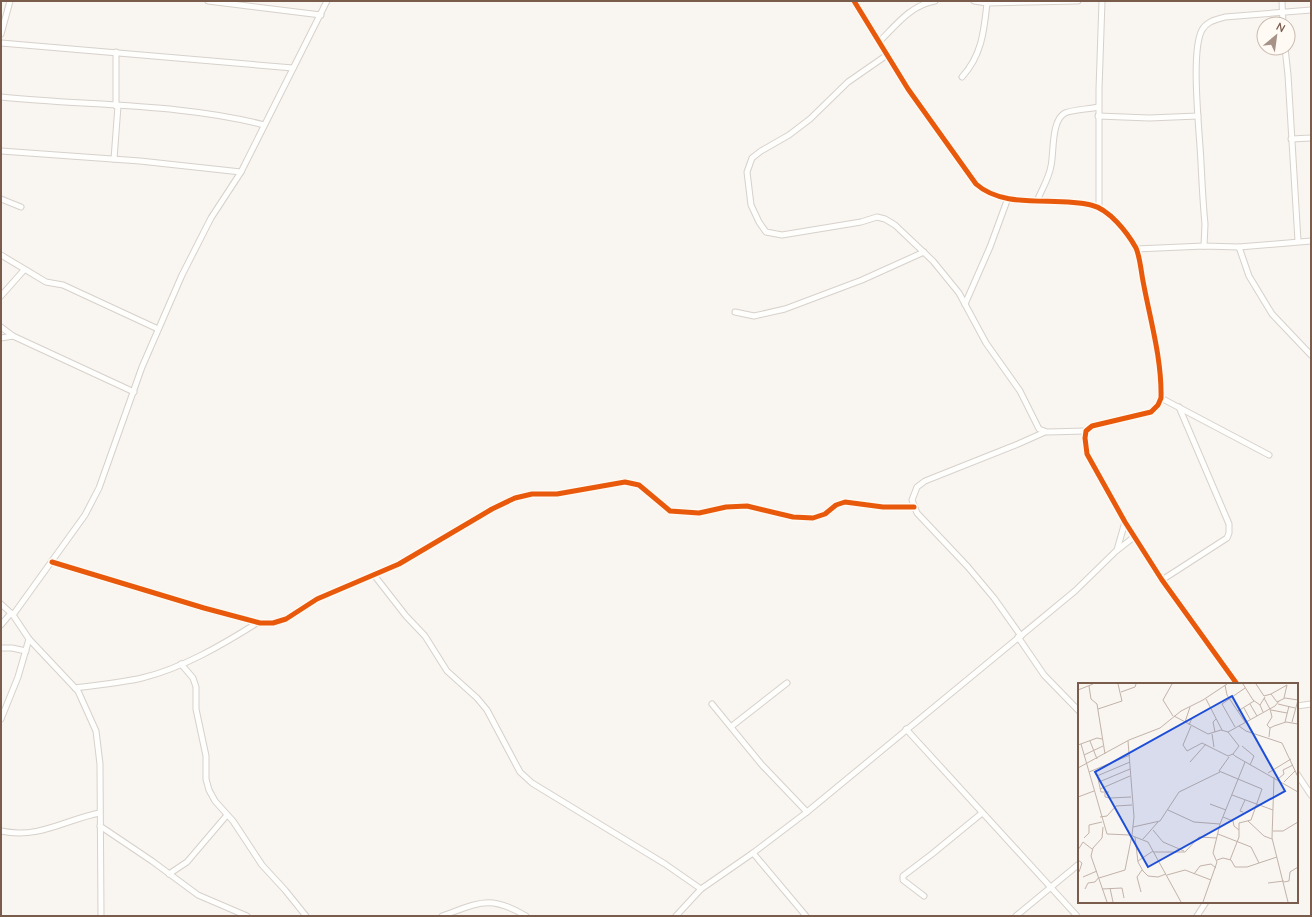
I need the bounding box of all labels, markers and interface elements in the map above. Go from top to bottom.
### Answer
north arrow [1256,16,1296,56]
text: N [1273,19,1288,36]
inset map [1078,683,1298,903]

